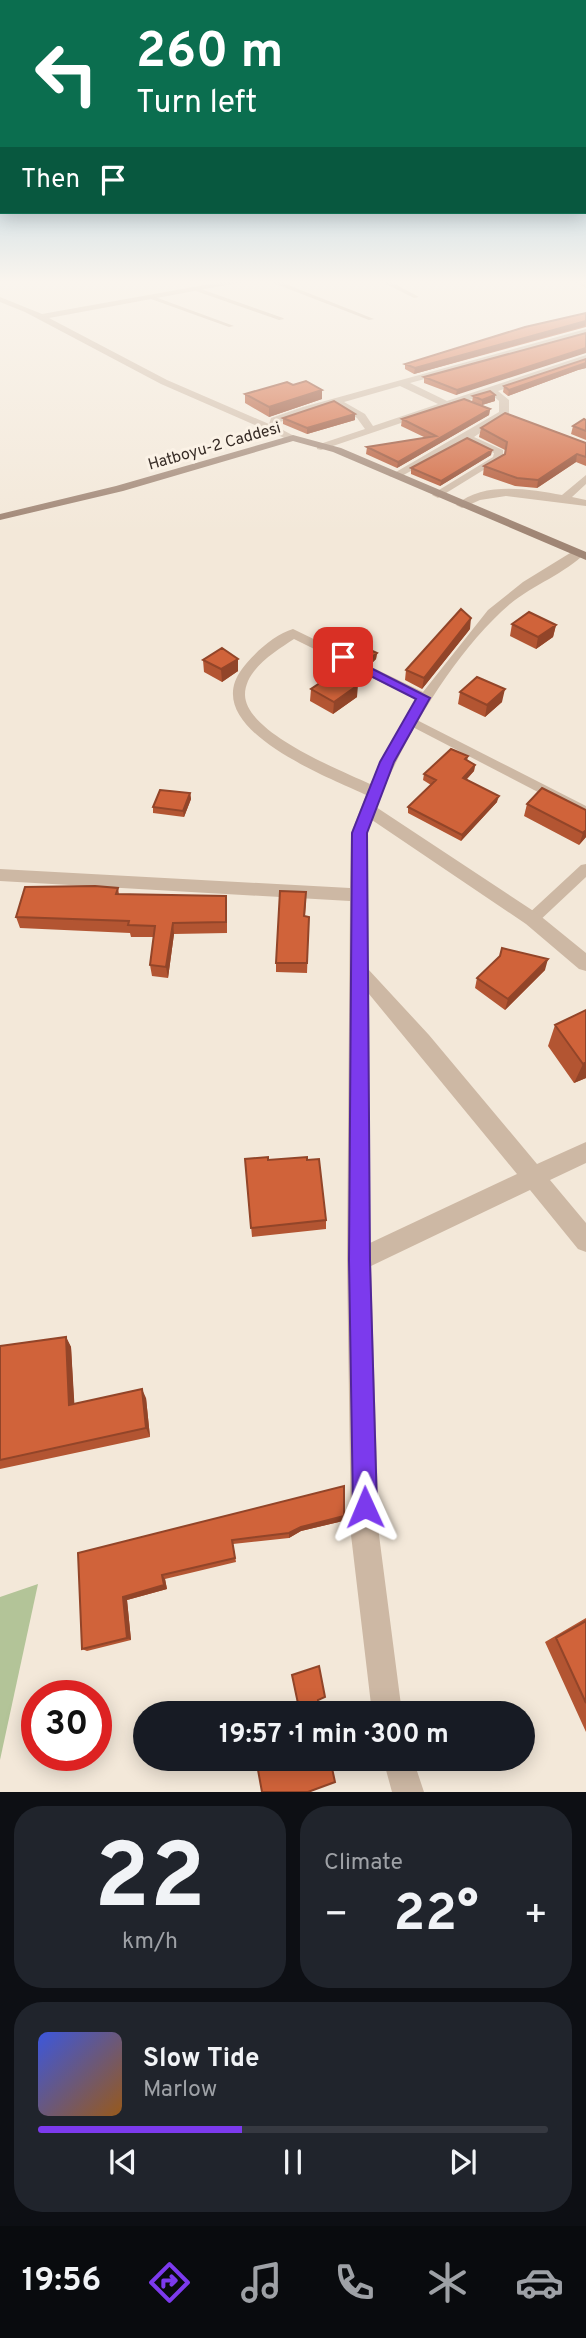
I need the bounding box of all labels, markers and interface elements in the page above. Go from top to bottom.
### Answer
text: 260 m [136,23,283,85]
icon: left [21,28,112,119]
text: Turn left [136,84,257,124]
icon: arrive [94,161,132,199]
text: Then [21,164,80,197]
street label: Hatboyu-2 Caddesi [146,418,283,475]
pin [313,627,373,687]
icon: arrive [324,638,362,676]
position arrow [328,1470,402,1544]
speed limit sign: 30 [21,1680,112,1771]
text: 19:57 · 1 min · 300 m [219,1719,449,1752]
text: 22 [94,1825,206,1940]
text: Climate [324,1849,403,1878]
text: 22° [393,1883,479,1949]
text: − [324,1892,349,1941]
text: + [523,1892,548,1941]
text: km/h [122,1928,178,1957]
text: Slow Tide [143,2043,260,2076]
text: Marlow [143,2076,217,2105]
icon: previous [104,2143,142,2181]
icon: pause [274,2143,312,2181]
icon: next [444,2143,482,2181]
icon: directions [145,2258,194,2307]
icon: music [237,2258,286,2307]
icon: phone [330,2258,379,2307]
icon: climate [423,2258,472,2307]
icon: car [515,2258,564,2307]
text: 19:56 [22,2262,101,2302]

